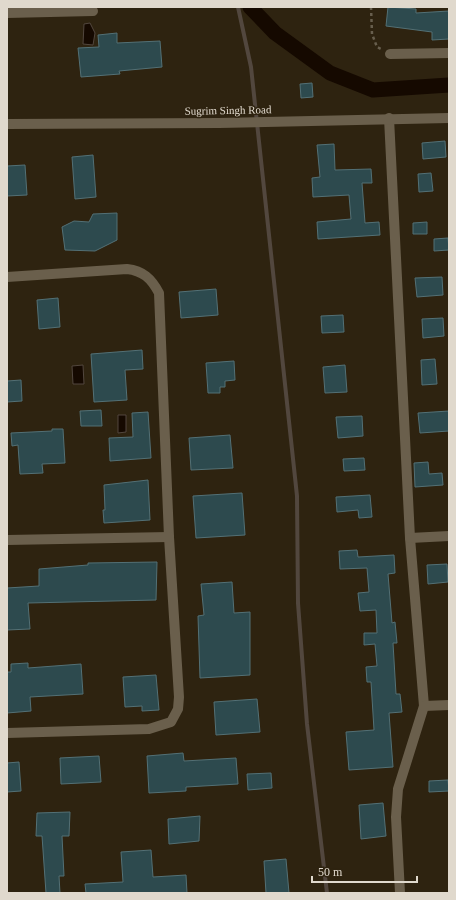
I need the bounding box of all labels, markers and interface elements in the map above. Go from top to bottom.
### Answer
street label: Sugrim Singh Road [185,103,272,117]
scale bar [312,858,417,884]
text: 50 m [318,865,343,879]

